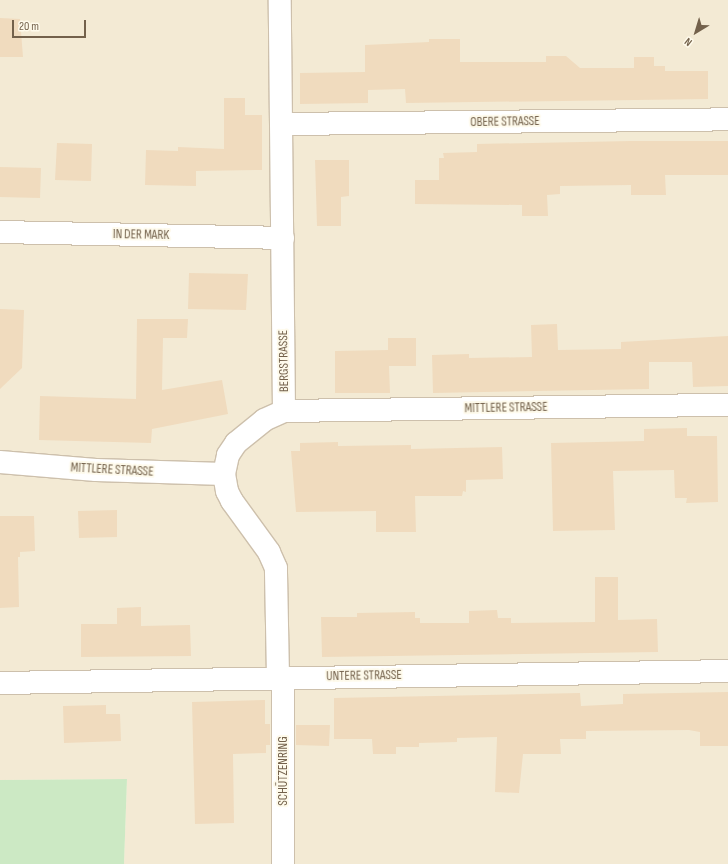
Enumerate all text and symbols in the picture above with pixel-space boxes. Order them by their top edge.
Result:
scale bar [14,12,88,38]
north arrow [676,12,716,52]
text: 20 m [19,19,39,34]
text: N [682,35,695,49]
street label: OBERE STRASSE [470,114,540,130]
street label: IN DER MARK [113,227,169,243]
street label: BERGSTRASSE [276,330,292,392]
street label: MITTLERE STRASSE [464,399,548,417]
street label: MITTLERE STRASSE [70,460,154,480]
street label: UNTERE STRASSE [326,668,402,684]
street label: SCHÜTZENRING [275,736,291,806]

